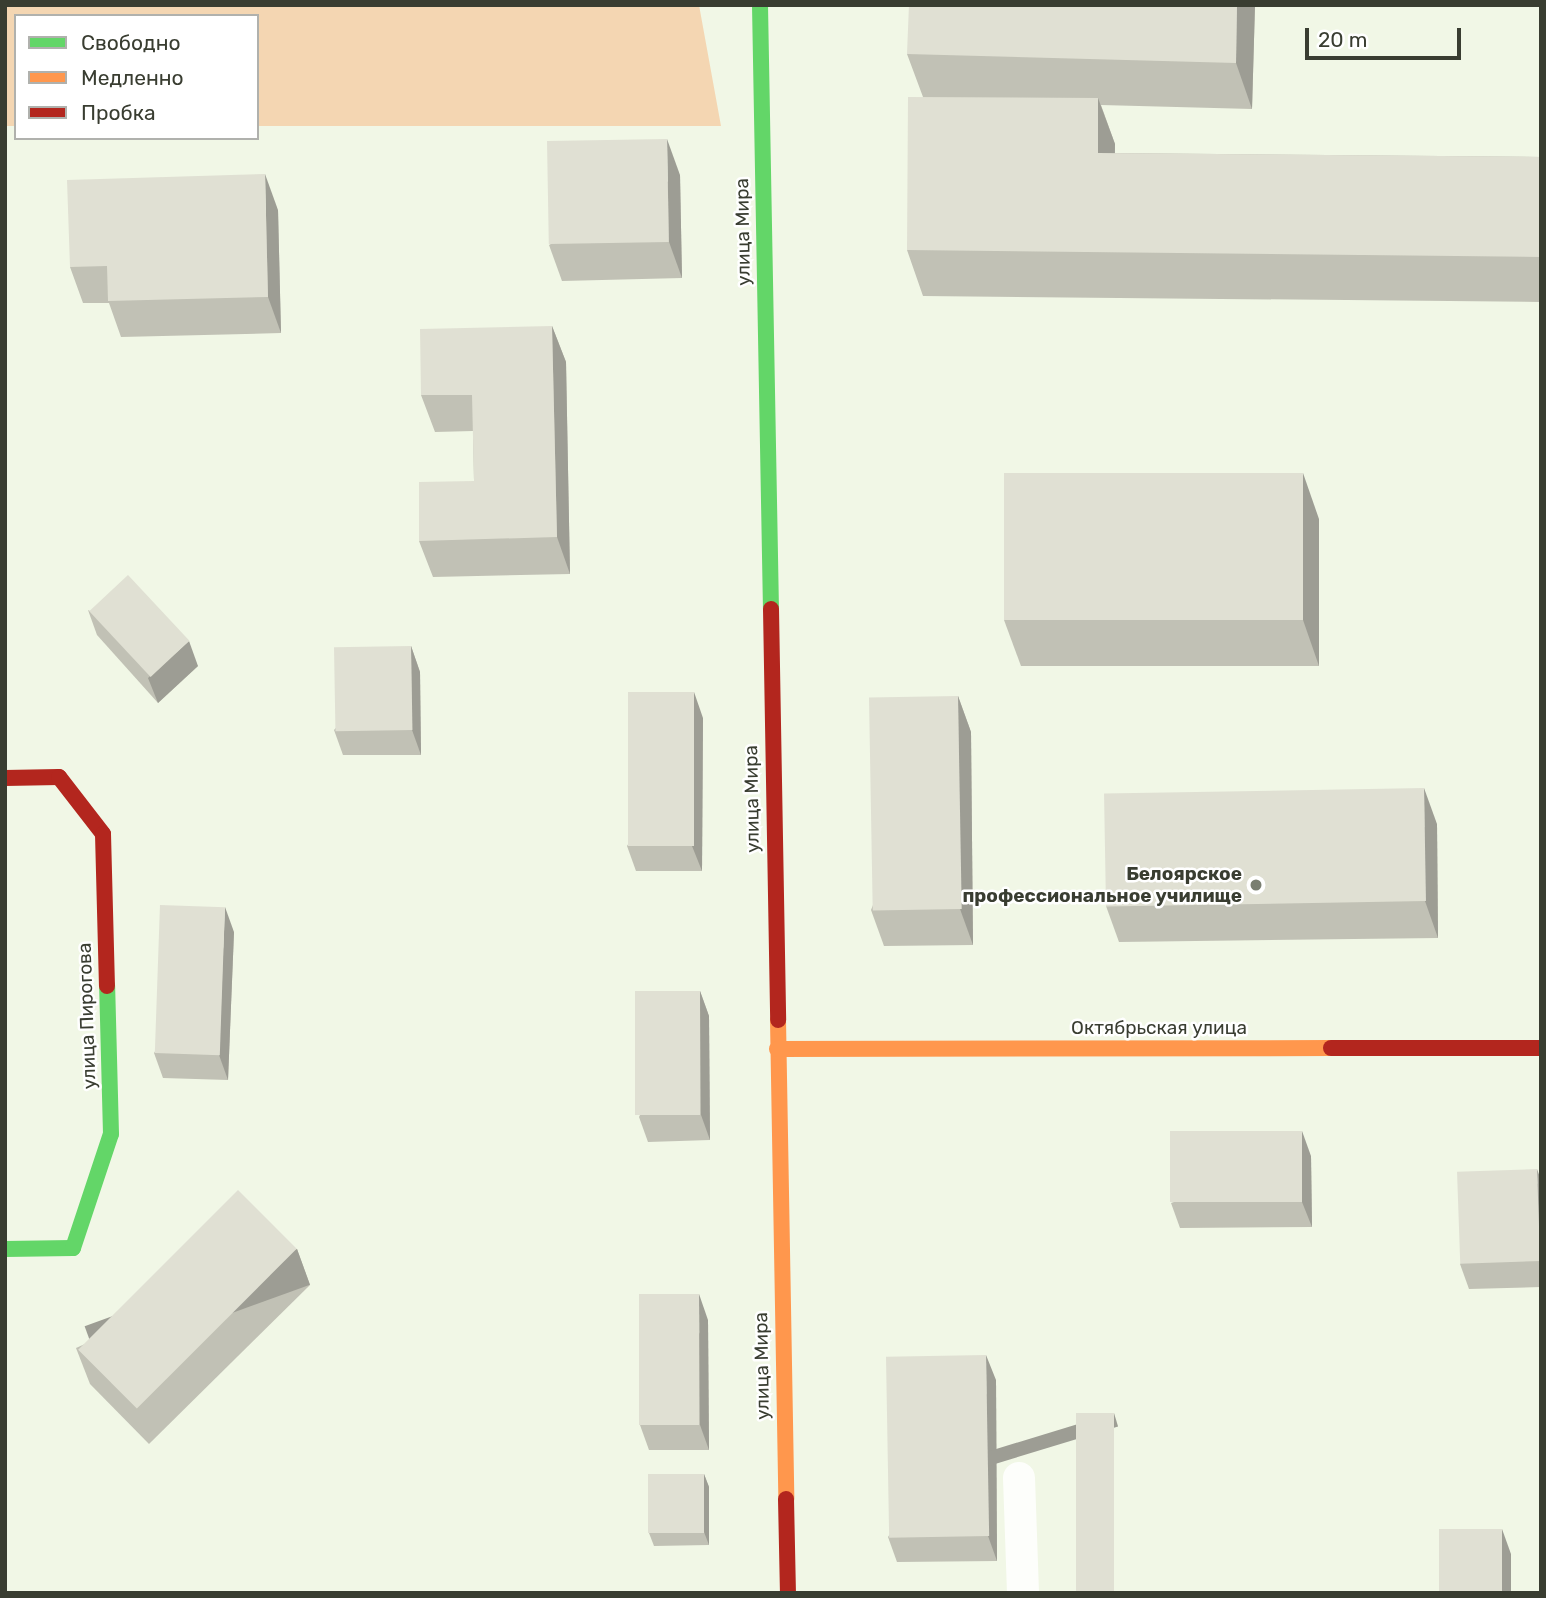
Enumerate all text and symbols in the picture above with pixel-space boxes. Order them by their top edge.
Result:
legend [14,14,259,140]
scale bar [1308,14,1464,58]
text: 20 m [1318,27,1367,52]
text: Свободно [81,30,181,55]
text: Медленно [81,65,184,90]
text: Пробка [81,100,156,125]
street label: улица Мира [731,178,755,286]
street label: улица Мира [740,745,764,853]
place label: Белоярское профессиональное училище [962,863,1242,907]
marker: Белоярское профессиональное училище [1248,877,1264,893]
street label: улица Пирогова [73,942,101,1090]
street label: Октябрьская улица [1071,1017,1247,1039]
street label: улица Мира [750,1312,774,1420]

